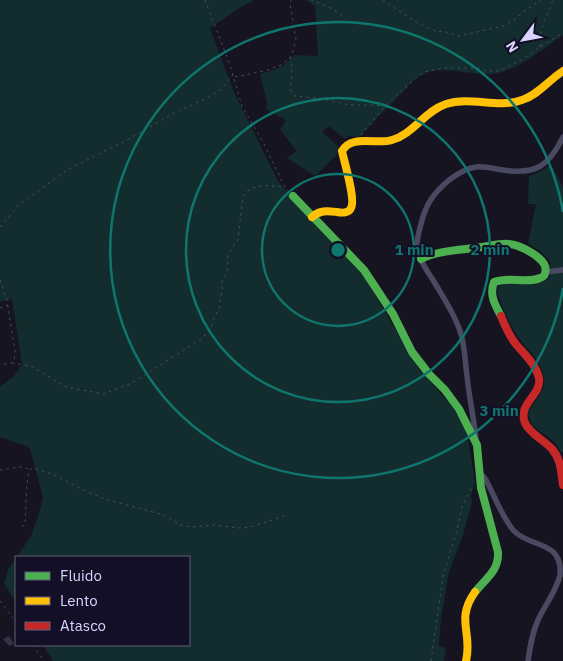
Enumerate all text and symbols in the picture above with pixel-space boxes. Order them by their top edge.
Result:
north arrow [498,15,548,65]
text: N [502,38,522,56]
text: 1 min [394,240,434,259]
text: 2 min [470,240,510,259]
centre of rings [329,241,347,259]
text: 3 min [479,401,519,420]
legend [15,556,190,646]
text: Fluido [60,566,102,585]
text: Lento [60,591,98,610]
text: Atasco [60,616,106,635]

